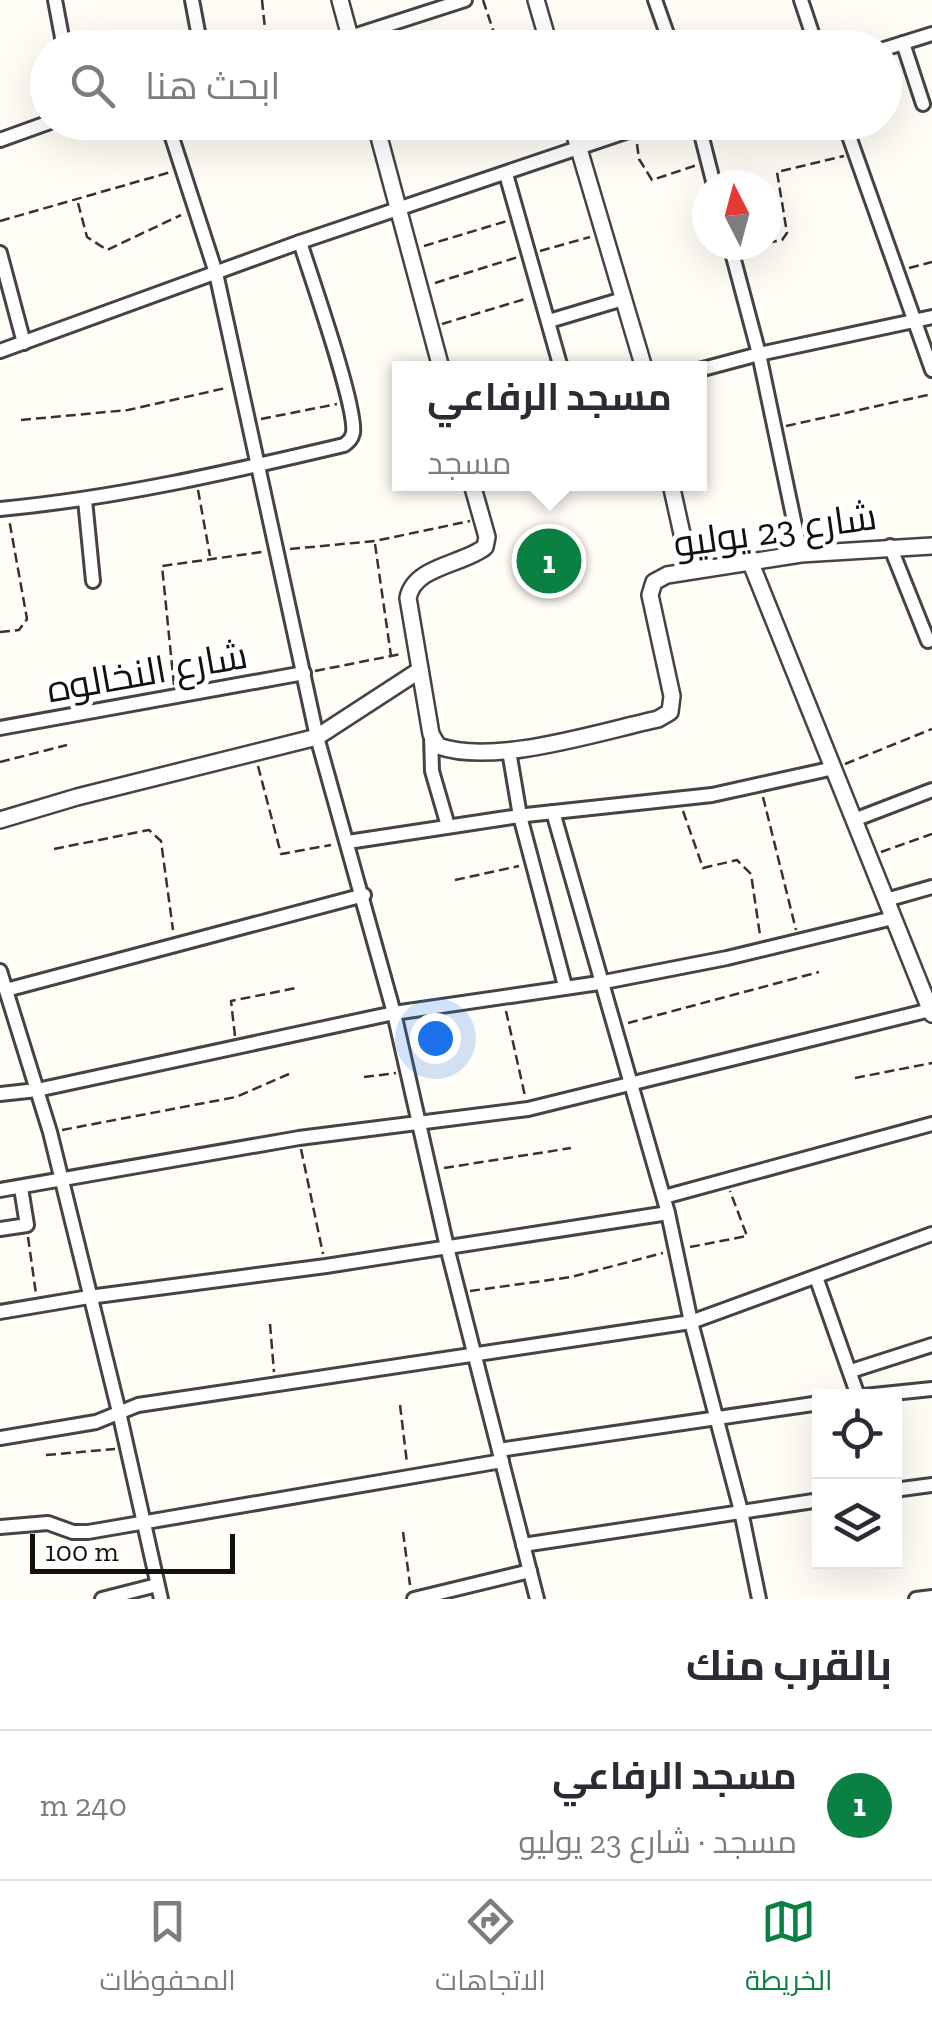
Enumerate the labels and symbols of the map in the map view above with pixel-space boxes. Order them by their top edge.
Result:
north arrow [692,170,782,260]
street label: شارع 23 يوليو [670,493,880,569]
pin: 1 [516,524,582,598]
street label: شارع النخالوه [43,632,251,714]
your location [410,1013,461,1064]
scale bar [30,1529,235,1574]

